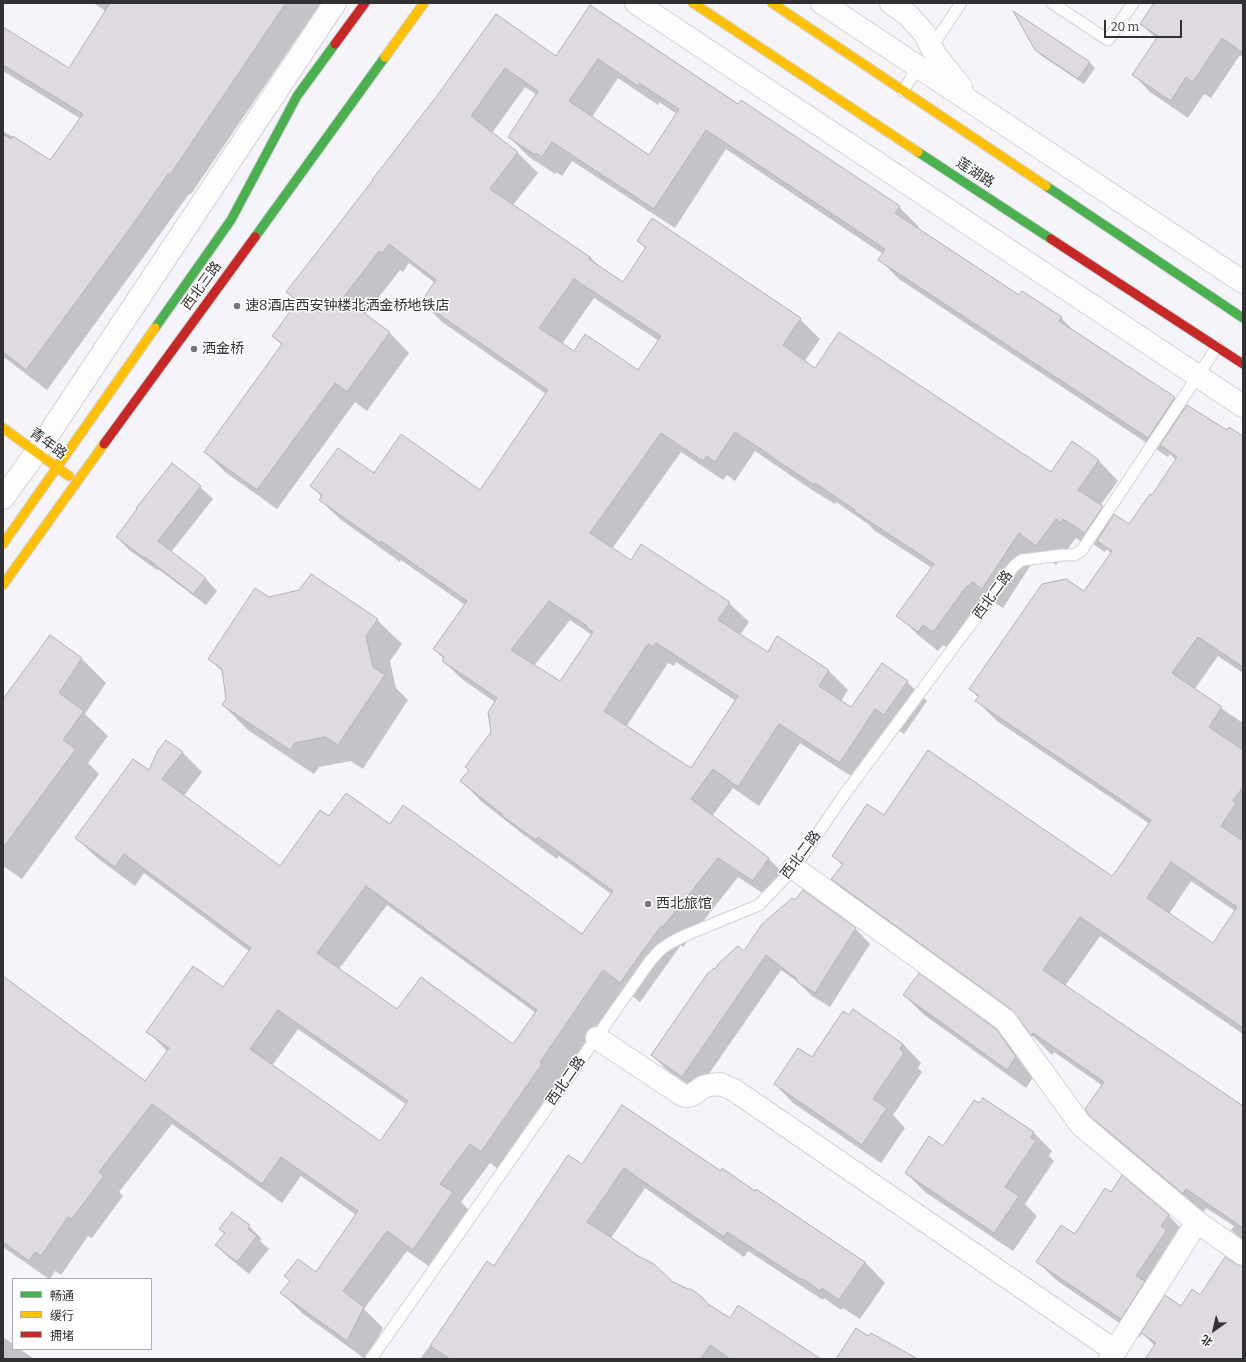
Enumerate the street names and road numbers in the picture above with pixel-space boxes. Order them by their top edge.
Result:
street label: 莲湖路 [953,155,997,191]
street label: 西北三路 [179,258,225,314]
street label: 青年路 [26,425,70,463]
street label: 西北二路 [970,567,1016,623]
street label: 西北二路 [777,828,825,882]
street label: 西北二路 [543,1053,589,1109]

